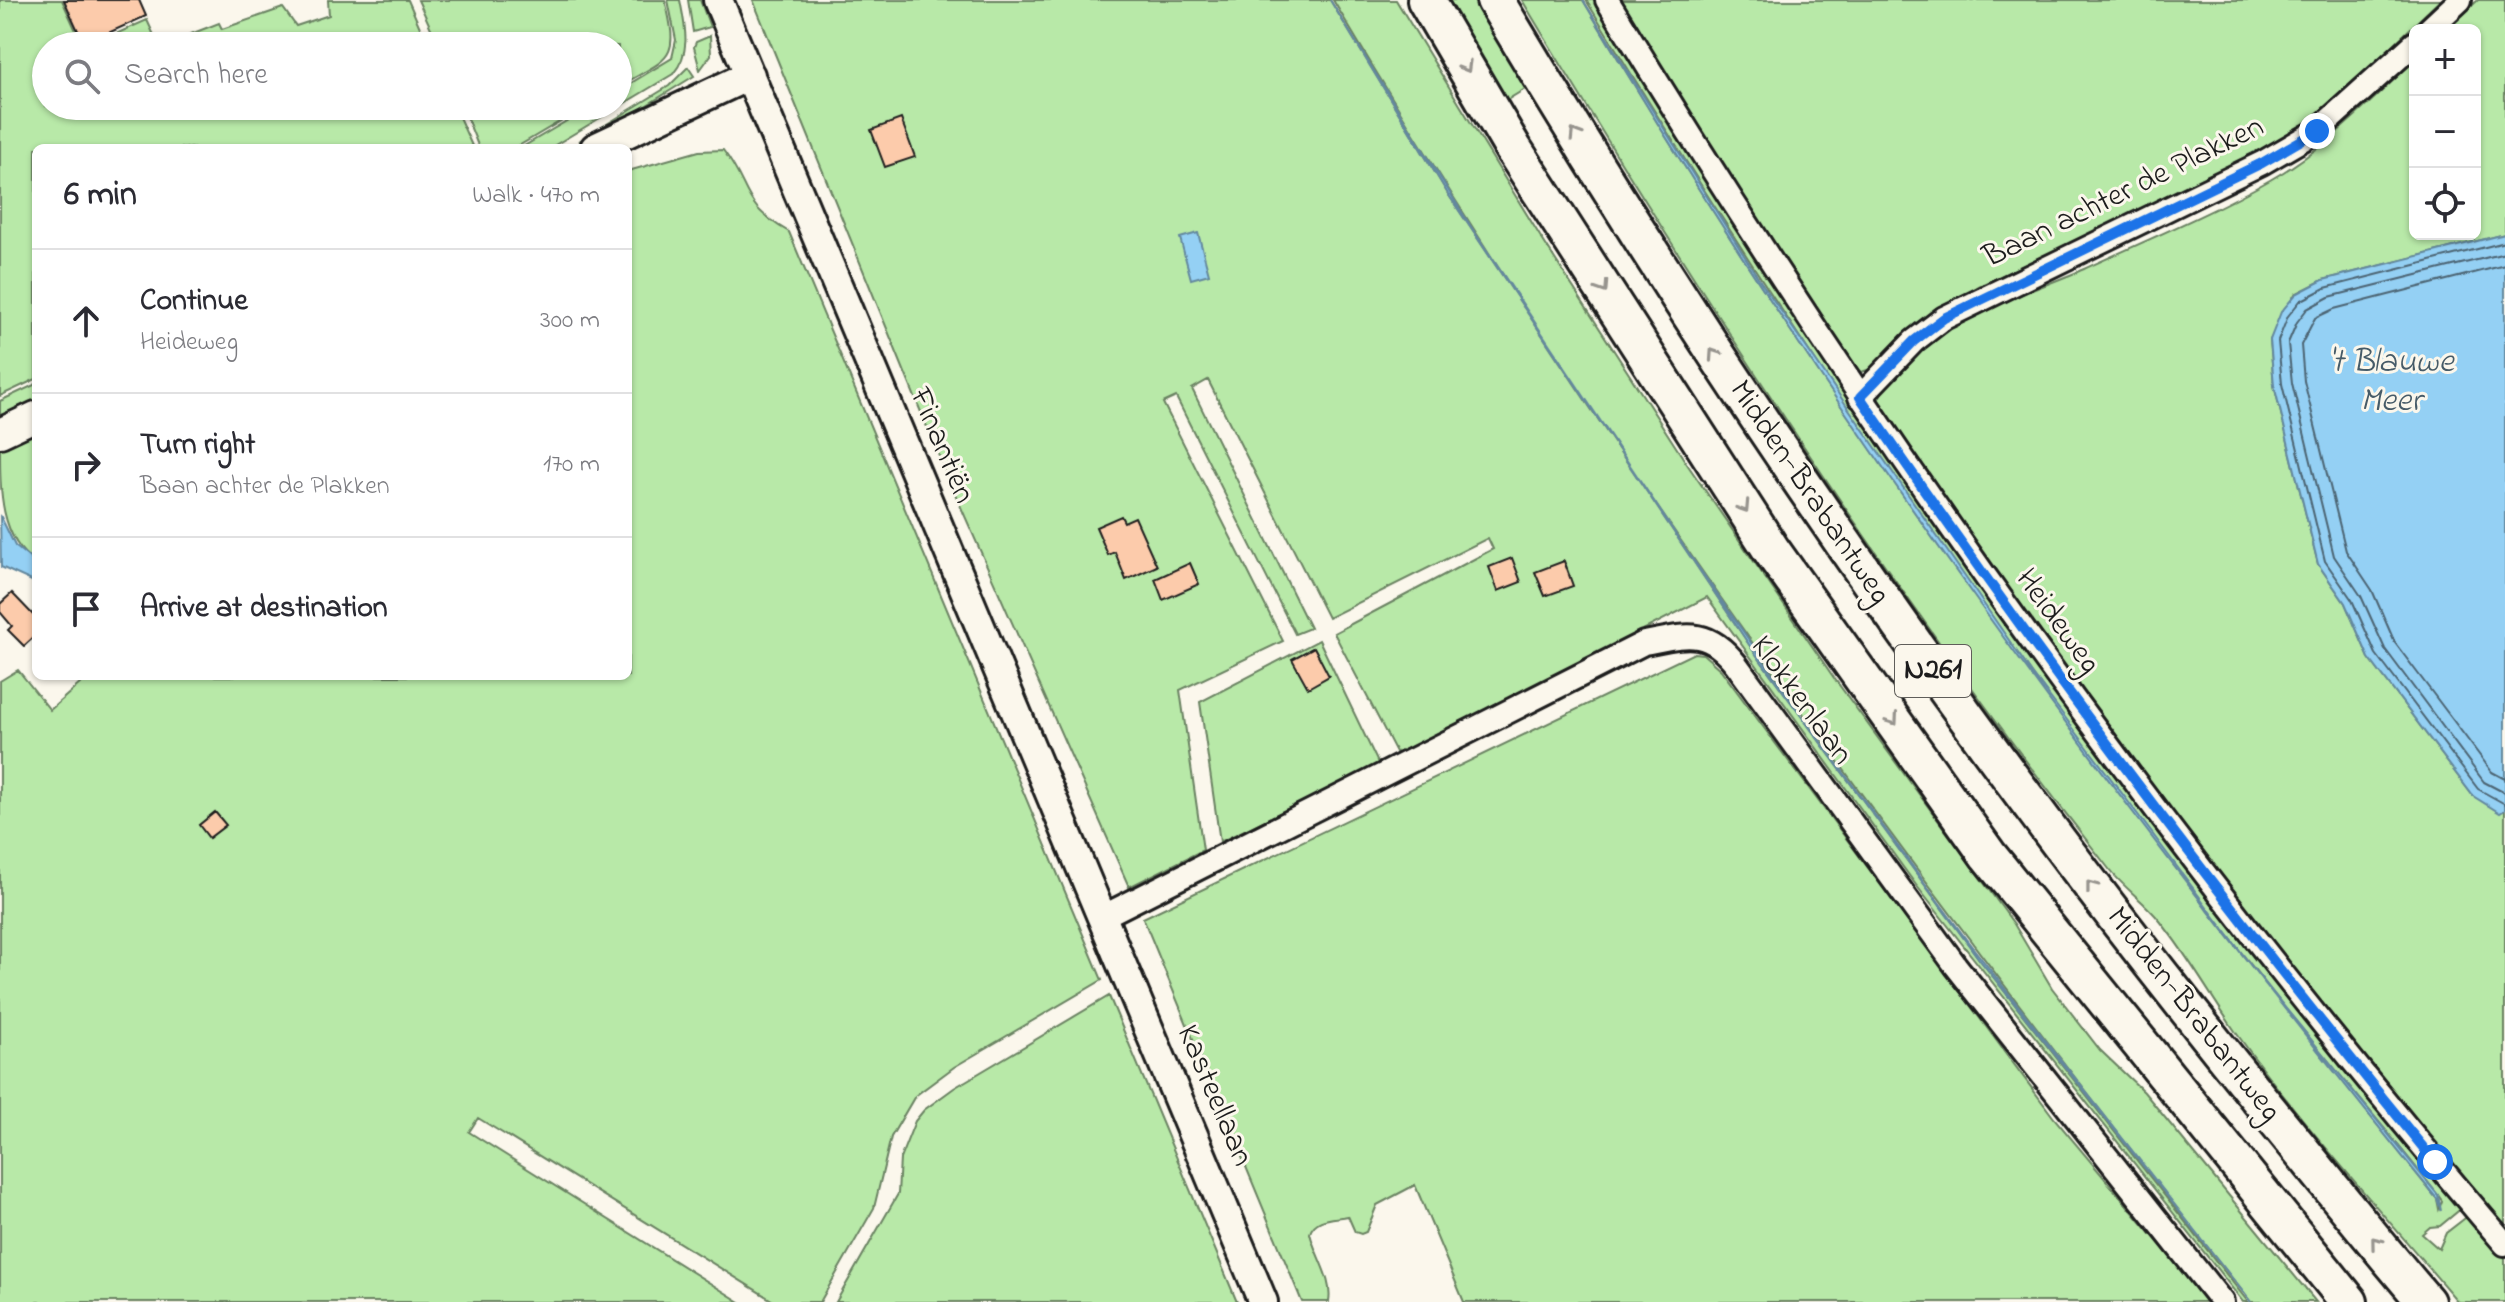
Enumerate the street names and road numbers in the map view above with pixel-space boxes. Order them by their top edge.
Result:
street label: Baan achter de Plakken [1975,105,2272,282]
street label: Midden-Brabantweg [1716,371,1902,615]
street label: Finantiën [895,380,986,511]
street label: Heideweg [2003,559,2111,685]
street label: Klokkenlaan [1738,626,1864,776]
road number: N261 [1895,645,1971,697]
street label: Midden-Brabantweg [2094,897,2292,1133]
street label: Kasteellaan [1163,1018,1265,1174]

